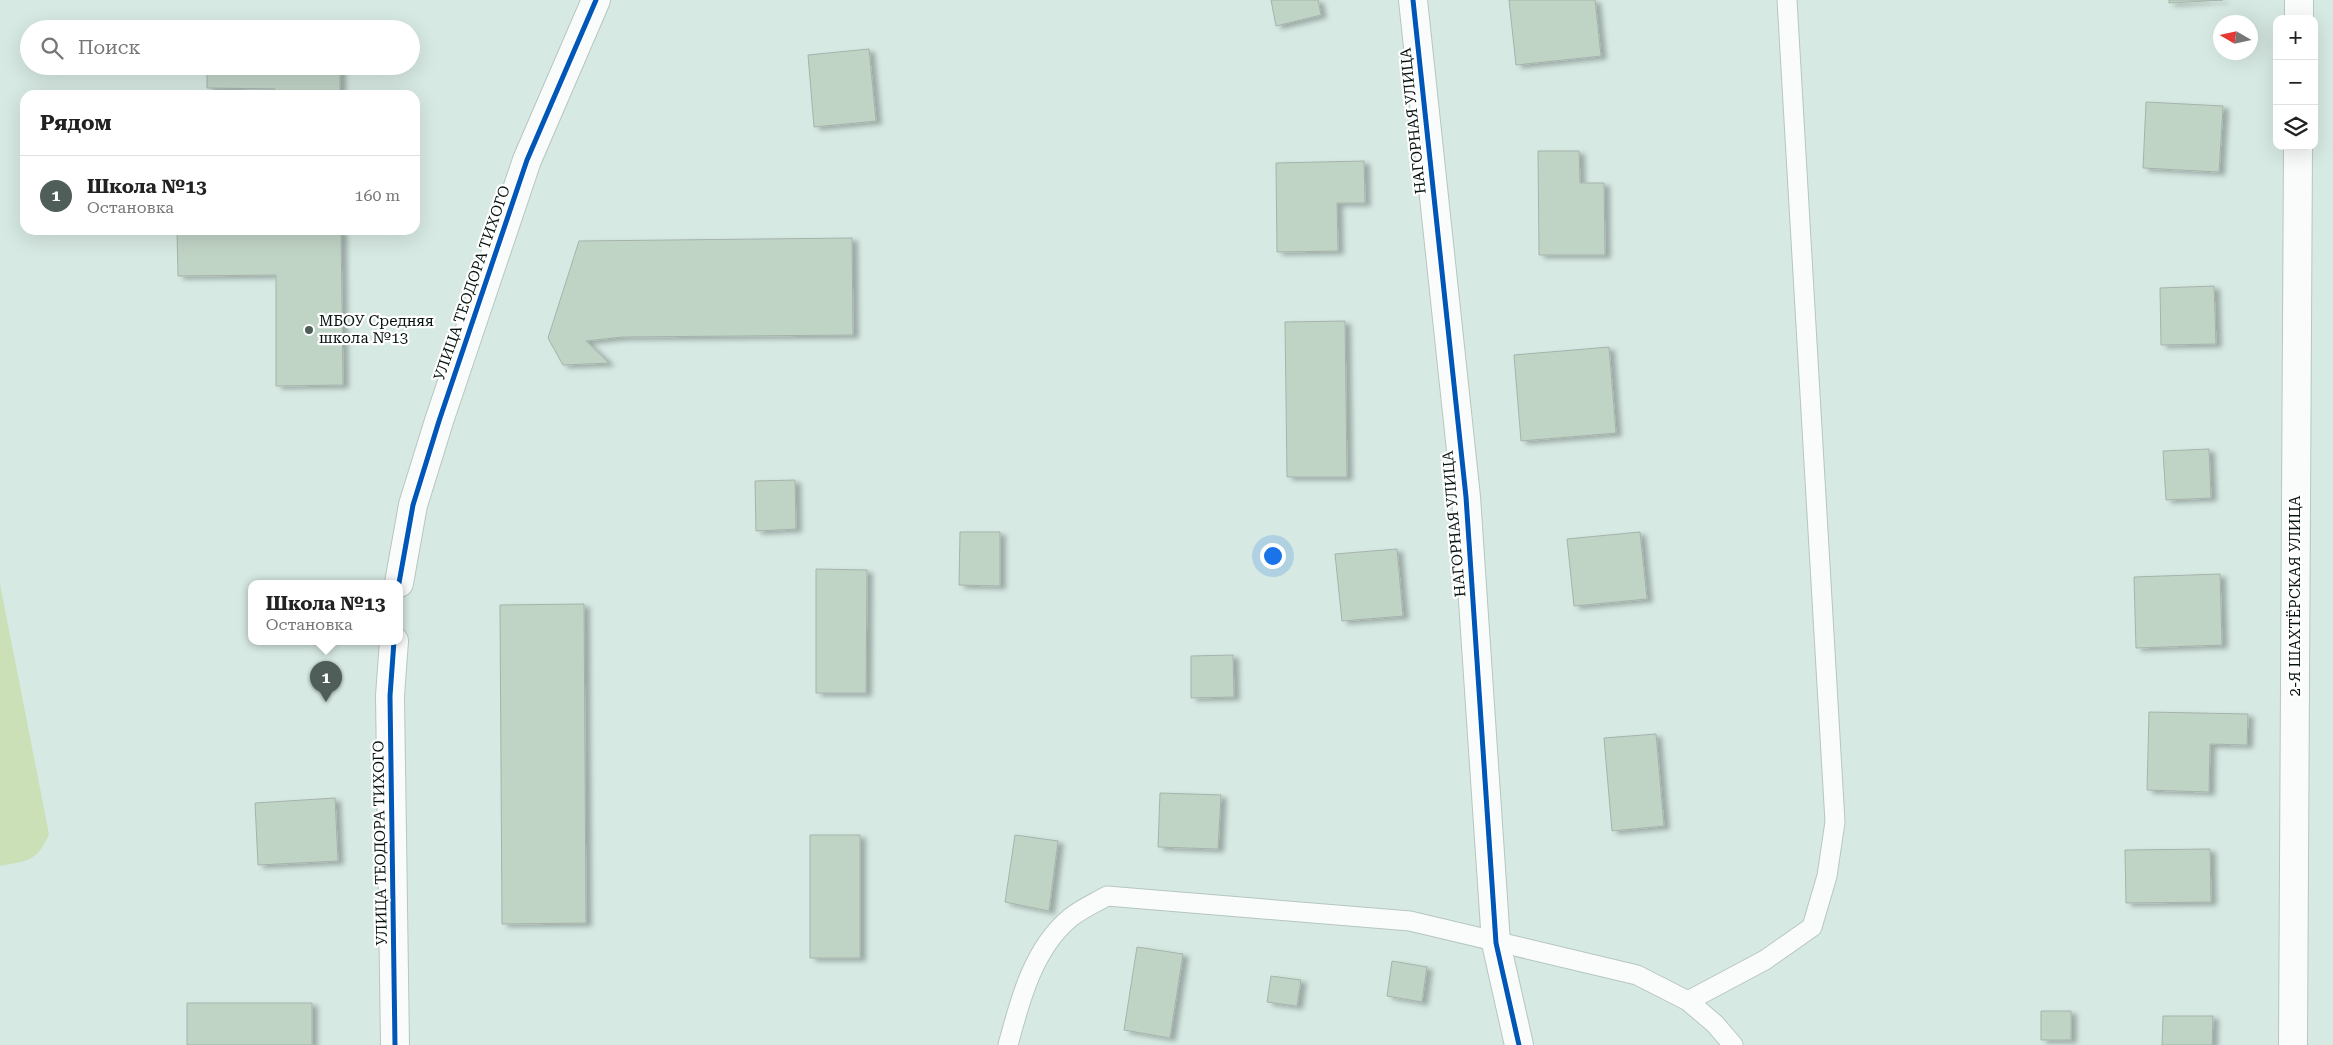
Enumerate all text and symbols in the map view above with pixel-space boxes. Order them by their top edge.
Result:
north arrow [2213,15,2258,60]
map controls [2273,15,2318,150]
button: + [2273,15,2318,60]
search box [20,20,420,75]
icon: search [38,34,66,62]
text: Поиск [78,36,141,59]
street label: НАГОРНАЯ УЛИЦА [1396,46,1430,195]
button: − [2273,60,2318,105]
button: layers [2273,105,2318,150]
text: Рядом [40,111,112,135]
text: Школа №13 [87,175,207,198]
street label: УЛИЦА ТЕОДОРА ТИХОГО [430,183,514,383]
text: 1 [52,186,60,205]
text: 160 m [354,186,400,205]
text: Остановка [87,198,174,217]
place label: МБОУ Средняя школа №13 [319,312,434,347]
marker: МБОУ Средняя школа №13 [303,324,315,336]
street label: НАГОРНАЯ УЛИЦА [1439,449,1469,598]
street label: 2-Я ШАХТЁРСКАЯ УЛИЦА [2286,495,2304,697]
your location [1260,543,1286,569]
popup [248,580,403,645]
text: Школа №13 [266,592,385,615]
text: Остановка [266,615,353,634]
pin: 1 [310,661,342,702]
street label: УЛИЦА ТЕОДОРА ТИХОГО [369,740,391,946]

